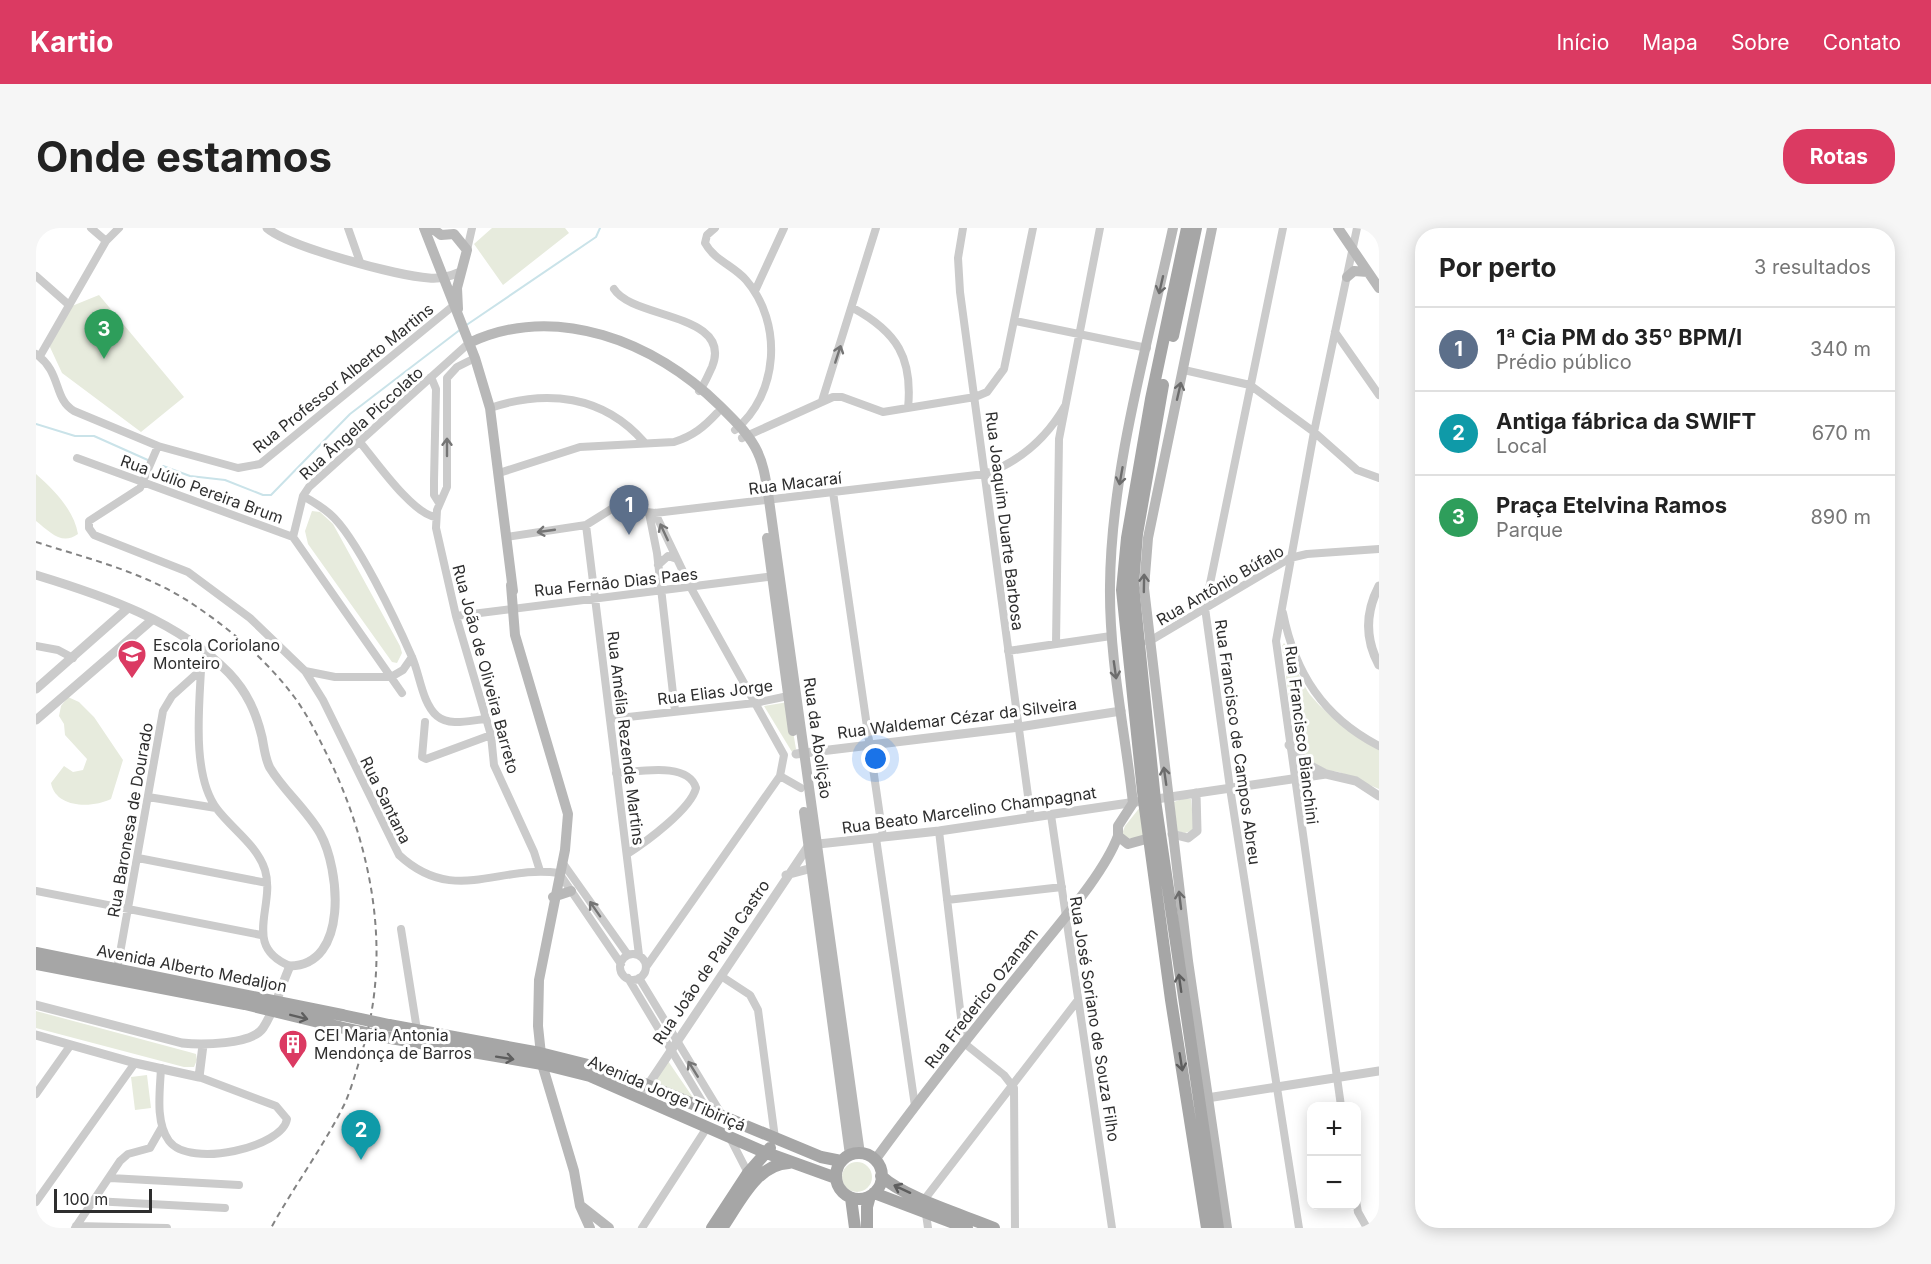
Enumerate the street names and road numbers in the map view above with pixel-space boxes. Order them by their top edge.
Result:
street label: Rua Professor Alberto Martins [249,299,437,457]
street label: Rua Ângela Piccolato [295,362,427,484]
street label: Rua Joaquim Duarte Barbosa [982,410,1028,632]
street label: Rua Júlio Pereira Brum [118,450,286,528]
street label: Rua Macaraí [747,467,843,499]
street label: Rua Antônio Búfalo [1153,540,1287,630]
street label: Rua João de Oliveira Barreto [448,562,524,776]
street label: Rua Fernão Dias Paes [533,563,699,601]
street label: Rua Francisco de Campos Abreu [1211,618,1265,866]
street label: Rua Amélia Rezende Martins [603,630,649,846]
street label: Rua Francisco Bianchini [1281,644,1323,826]
street label: Rua Elias Jorge [656,675,774,709]
street label: Rua da Abolição [800,676,836,800]
street label: Rua Waldemar Cézar da Silveira [836,693,1078,743]
street label: Rua Baronesa de Dourado [103,721,157,919]
street label: Rua Santana [356,753,416,847]
street label: Rua Beato Marcelino Champagnat [840,782,1098,838]
street label: Rua João de Paula Castro [648,876,774,1048]
street label: Rua José Soriano de Souza Filho [1066,895,1124,1143]
street label: Rua Frederico Ozanam [920,924,1042,1072]
street label: Avenida Alberto Medaljon [95,940,289,996]
street label: Avenida Jorge Tibiriçá [585,1051,749,1135]

